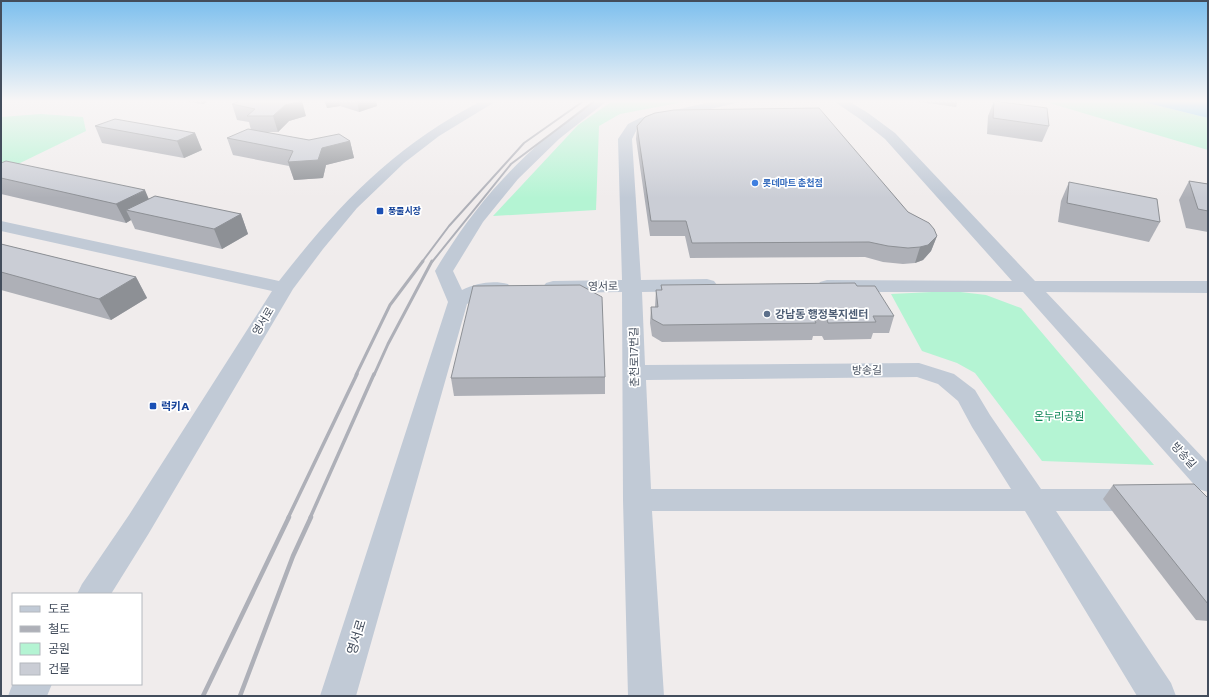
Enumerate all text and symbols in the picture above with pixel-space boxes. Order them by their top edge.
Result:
place label: 롯데마트 춘천점 [763,177,823,189]
marker: 롯데마트 춘천점 [750,178,760,188]
place label: 풍물시장 [388,205,421,217]
marker: 풍물시장 [375,206,385,216]
street label: 영서로 [588,278,618,294]
street label: 영서로 [248,304,278,338]
place label: 강남동 행정복지센터 [775,306,868,322]
marker: 강남동 행정복지센터 [762,309,772,319]
street label: 춘천로17번길 [625,327,643,387]
street label: 방송길 [852,362,882,378]
place label: 럭키A [161,398,189,414]
marker: 럭키A [148,401,158,411]
park label: 온누리공원 [1034,408,1084,424]
street label: 방송길 [1168,438,1200,472]
legend [12,593,142,685]
text: 도로 [48,600,70,617]
street label: 영서로 [342,617,371,657]
text: 철도 [48,620,70,637]
text: 공원 [48,640,70,657]
text: 건물 [48,660,70,677]

